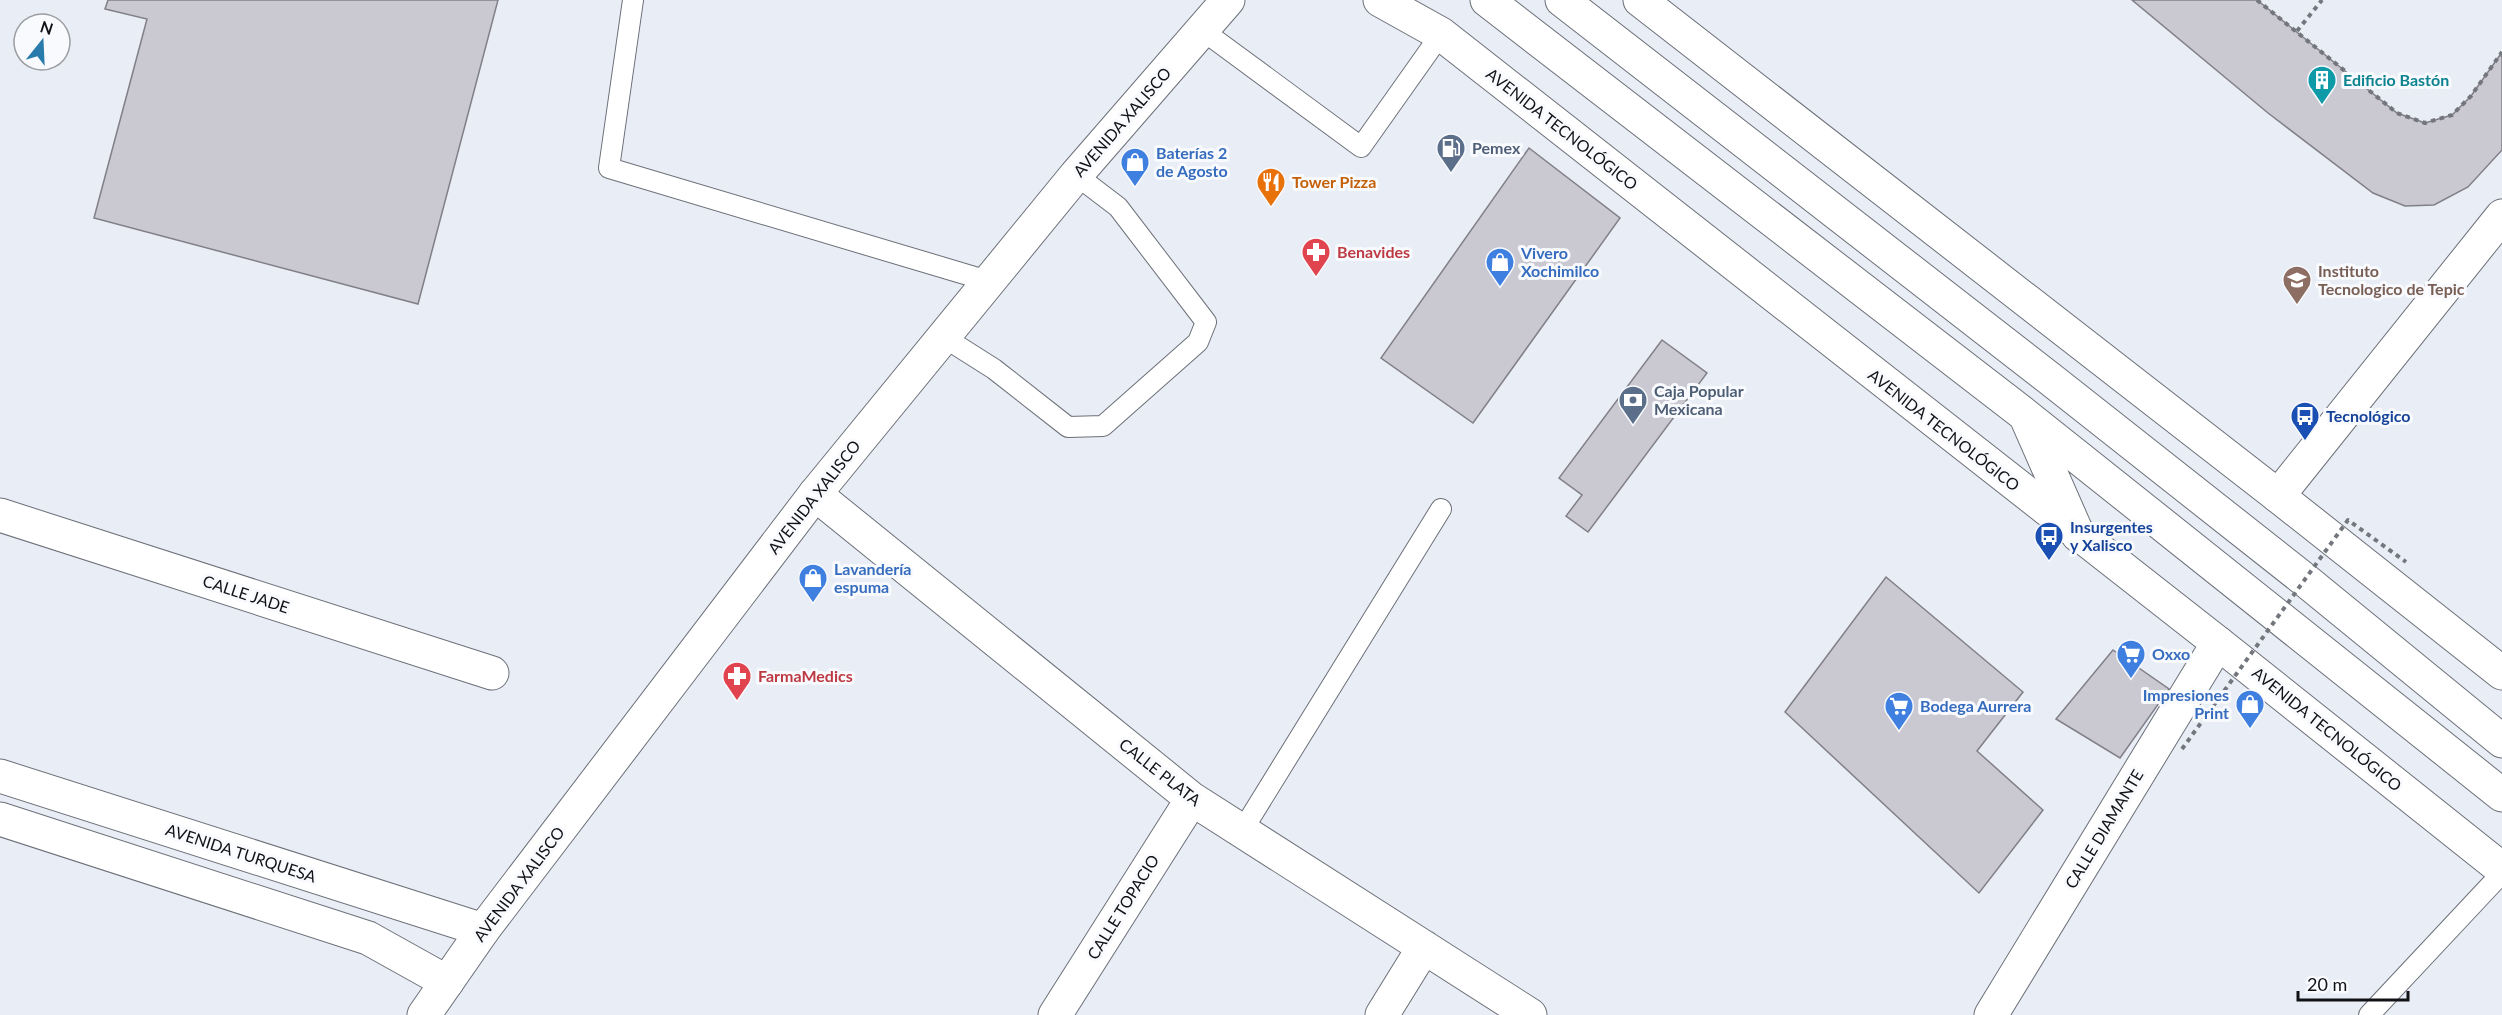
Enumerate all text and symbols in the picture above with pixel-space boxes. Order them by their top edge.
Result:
north arrow [12,12,72,72]
text: N [38,16,56,38]
street label: AVENIDA XALISCO [1069,63,1174,180]
street label: AVENIDA TECNOLÓGICO [1483,64,1642,194]
building icon: Edificio Bastón [2306,64,2338,106]
place label: Edificio Bastón [2343,70,2449,89]
fuel station icon: Pemex [1435,132,1467,174]
place label: Pemex [1472,138,1521,157]
place label: Baterías 2 de Agosto [1156,143,1228,180]
shop icon: Baterías 2 de Agosto [1119,146,1151,188]
restaurant icon: Tower Pizza [1255,166,1287,208]
place label: Tower Pizza [1292,172,1376,191]
pharmacy icon: Benavides [1300,236,1332,278]
place label: Benavides [1337,242,1410,261]
place label: Vivero Xochimilco [1520,243,1599,280]
shop icon: Vivero Xochimilco [1484,246,1516,288]
place label: Instituto Tecnologico de Tepic [2318,261,2465,298]
school or university icon: Instituto Tecnologico de Tepic [2281,264,2313,306]
street label: AVENIDA TECNOLÓGICO [1865,365,2024,495]
place label: Caja Popular Mexicana [1654,381,1744,418]
bank icon: Caja Popular Mexicana [1617,384,1649,426]
bus stop icon: Tecnológico [2289,400,2321,442]
place label: Tecnológico [2326,406,2411,425]
street label: AVENIDA XALISCO [763,436,864,557]
place label: Insurgentes y Xalisco [2070,517,2153,554]
bus stop icon: Insurgentes y Xalisco [2033,520,2065,562]
place label: Lavandería espuma [834,559,911,596]
shop icon: Lavandería espuma [797,562,829,604]
street label: CALLE JADE [201,571,292,616]
supermarket icon: Oxxo [2115,638,2147,680]
place label: Oxxo [2152,644,2190,663]
pharmacy icon: FarmaMedics [721,660,753,702]
street label: AVENIDA TECNOLÓGICO [2249,663,2406,795]
place label: FarmaMedics [758,666,853,685]
place label: Impresiones Print [2143,685,2229,722]
shop icon: Impresiones Print [2234,688,2266,730]
supermarket icon: Bodega Aurrera [1883,690,1915,732]
place label: Bodega Aurrera [1920,696,2031,715]
street label: CALLE PLATA [1116,734,1205,809]
street label: CALLE DIAMANTE [2061,766,2147,892]
street label: AVENIDA TURQUESA [164,819,319,886]
street label: AVENIDA XALISCO [469,822,568,945]
street label: CALLE TOPACIO [1083,851,1162,963]
scale bar [2298,964,2408,1002]
text: 20 m [2307,973,2347,995]

